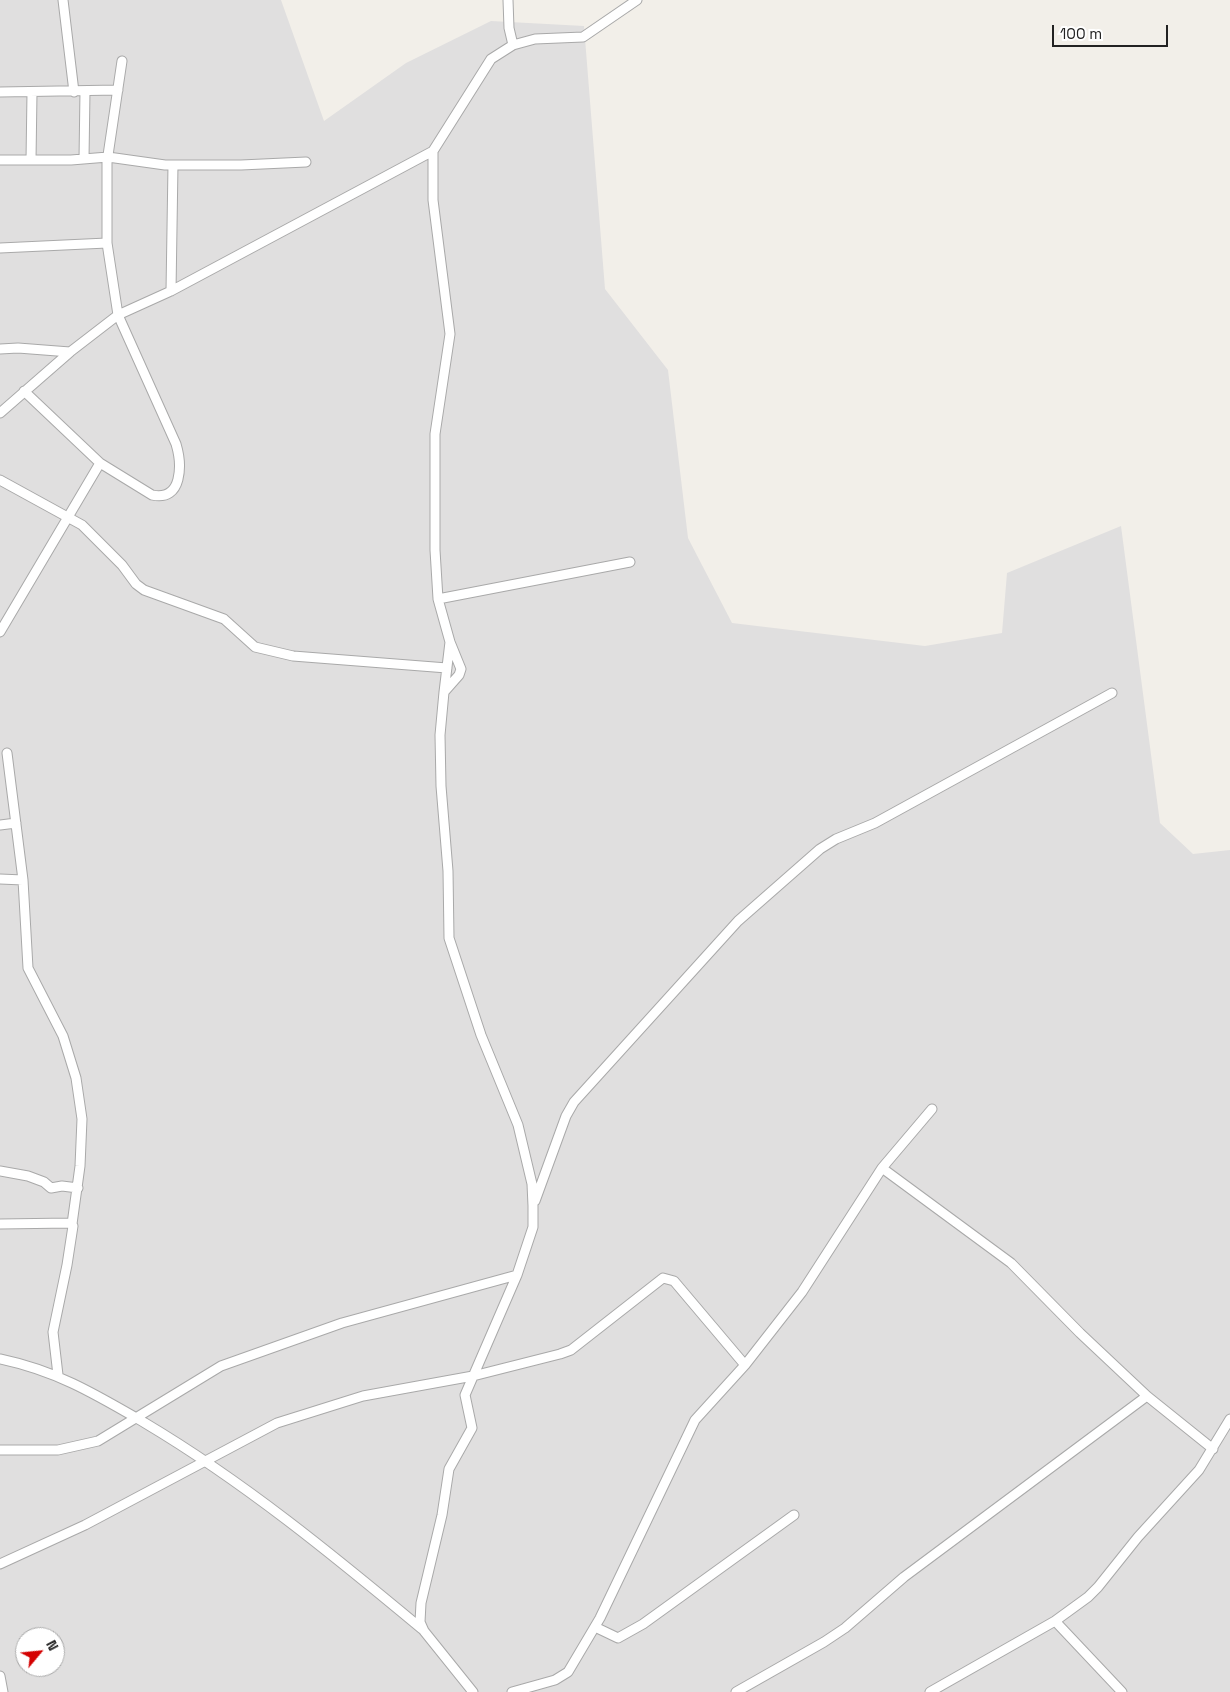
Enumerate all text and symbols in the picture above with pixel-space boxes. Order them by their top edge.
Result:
scale bar [1055,15,1171,47]
text: 100 m [1060,24,1102,43]
north arrow [15,1627,65,1677]
text: N [42,1637,63,1654]

